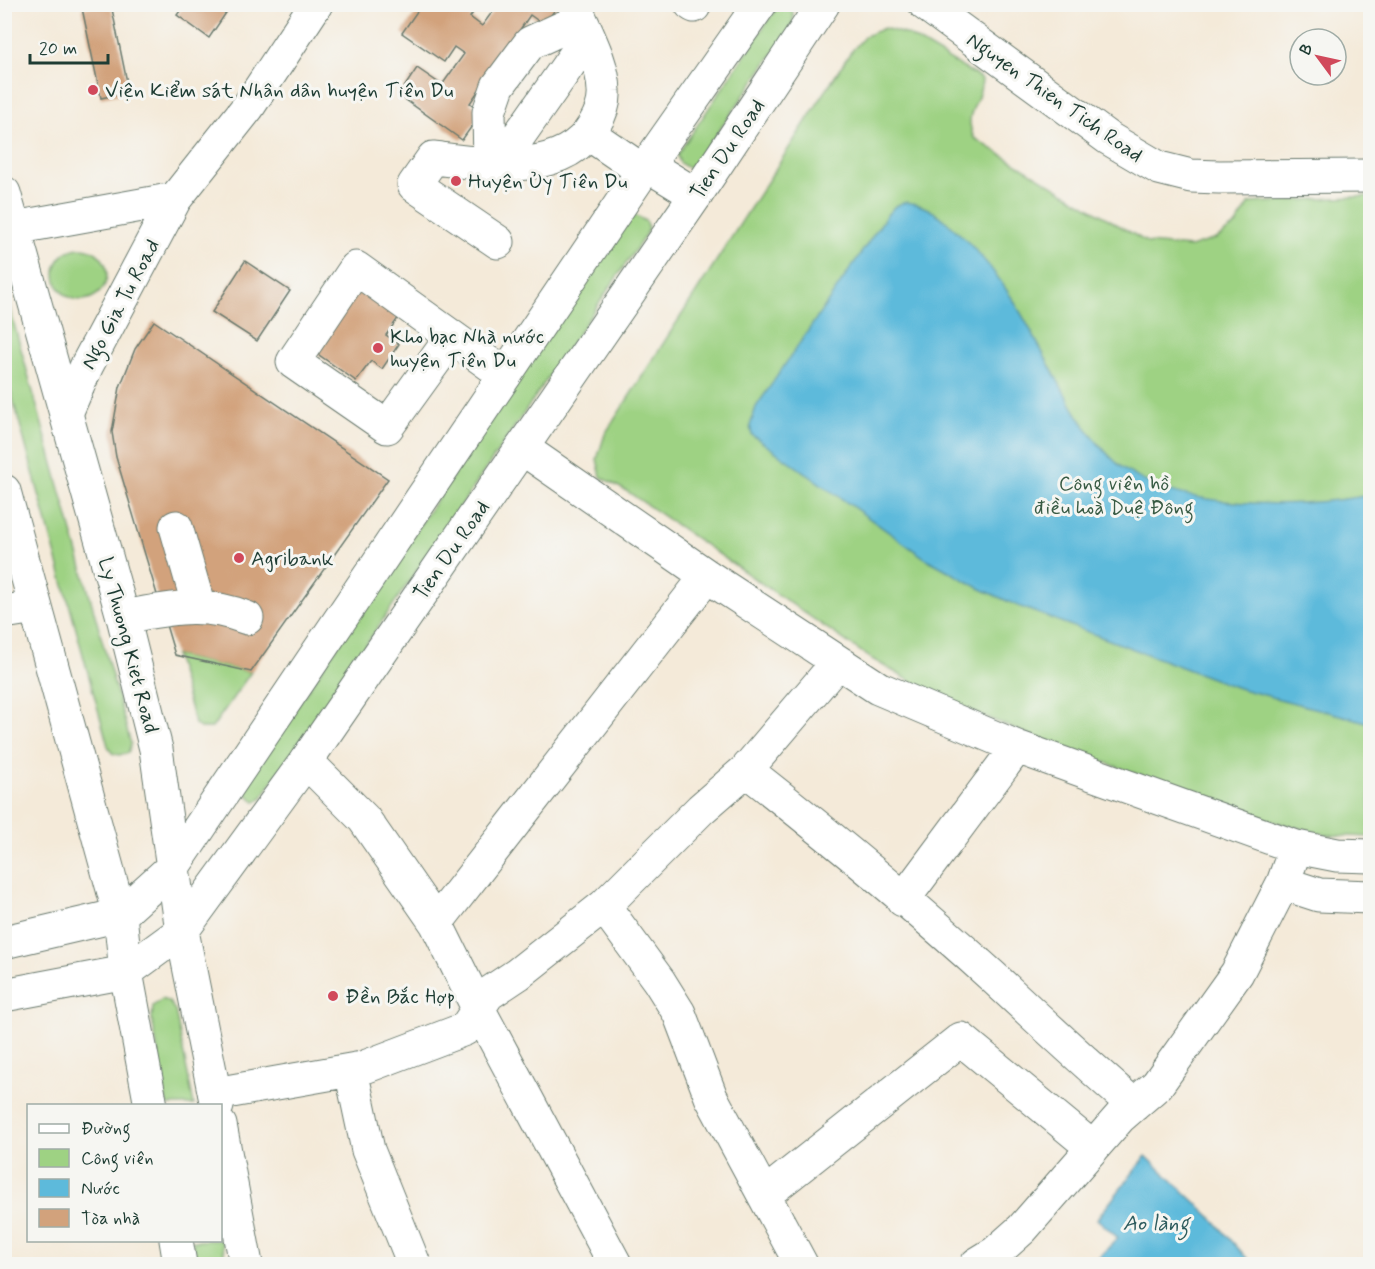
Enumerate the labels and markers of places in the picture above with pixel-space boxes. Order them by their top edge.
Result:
place label: Viện Kiểm sát Nhân dân huyện Tiên Du [105,77,454,105]
marker: Viện Kiểm sát Nhân dân huyện Tiên Du [86,83,100,97]
place label: Huyện Ủy Tiên Du [468,168,627,196]
marker: Huyện Ủy Tiên Du [449,174,463,188]
place label: Kho bạc Nhà nước huyện Tiên Du [390,323,544,375]
marker: Kho bạc Nhà nước huyện Tiên Du [371,341,385,355]
place label: Agribank [251,545,334,573]
marker: Agribank [232,551,246,565]
place label: Đền Bắc Hợp [345,983,455,1011]
marker: Đền Bắc Hợp [326,989,340,1003]

